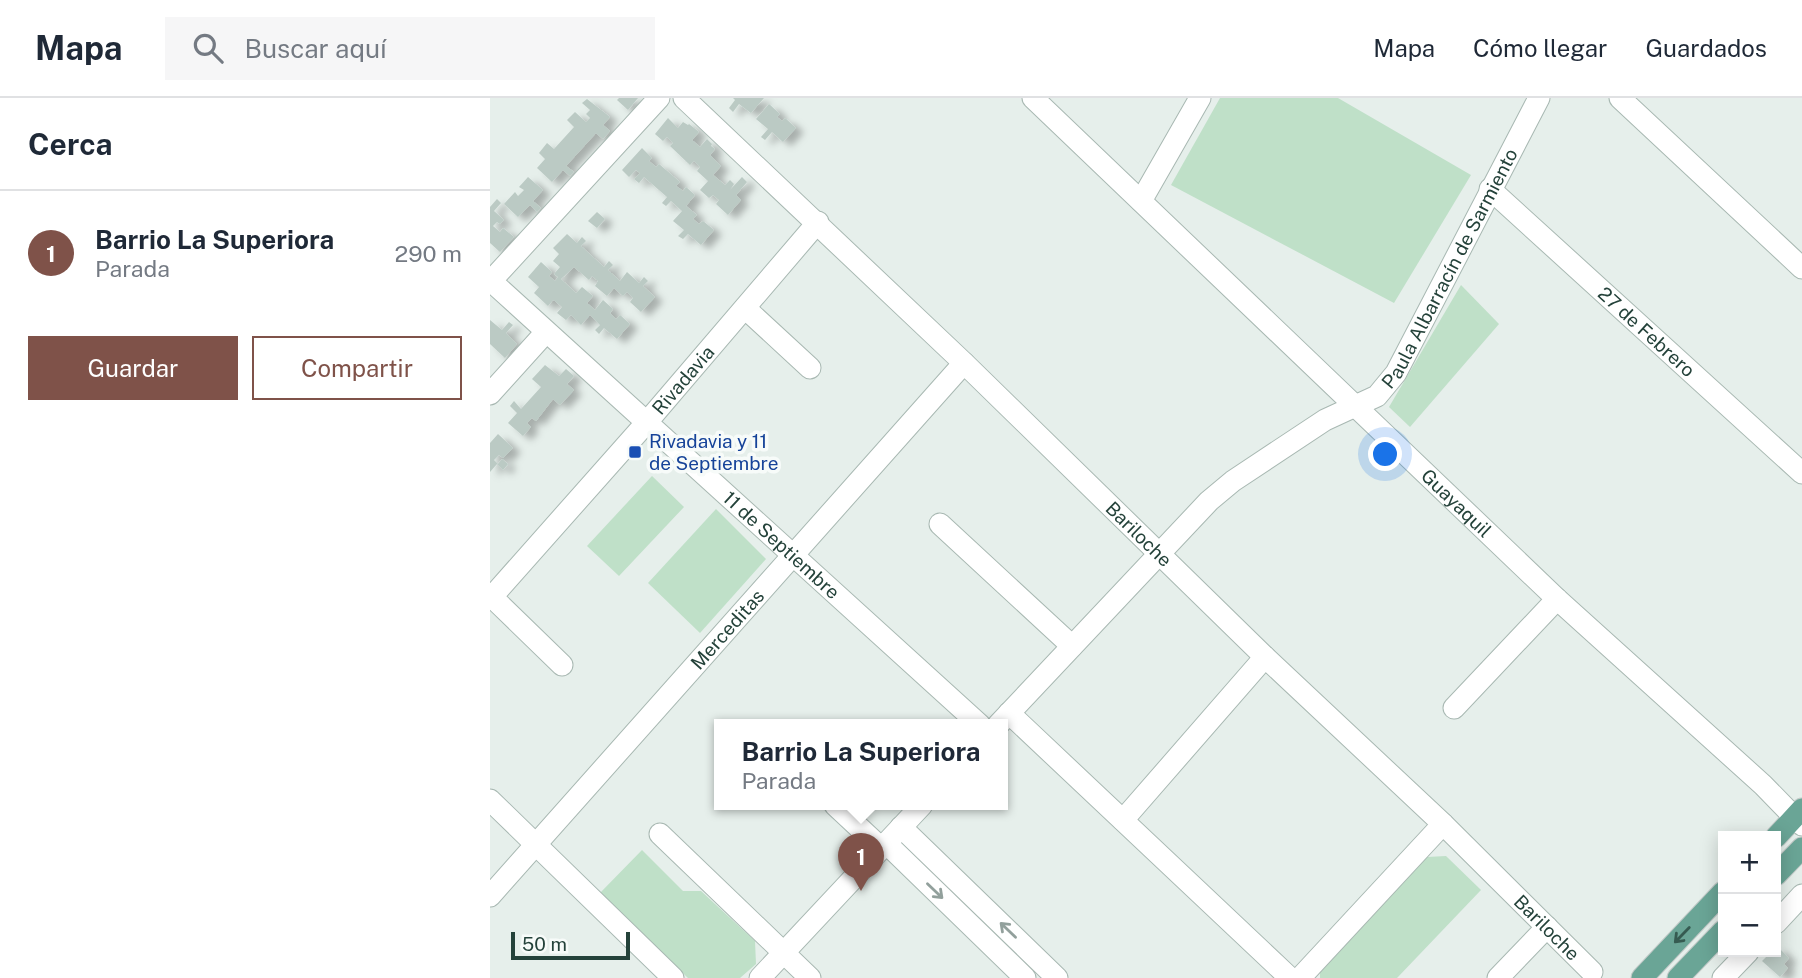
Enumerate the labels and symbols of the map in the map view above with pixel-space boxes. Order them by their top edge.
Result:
street label: Paula Albarracín de Sarmiento [1377,145,1522,393]
street label: 27 de Febrero [1594,282,1700,381]
street label: Rivadavia [647,341,719,419]
place label: Rivadavia y 11 de Septiembre [649,430,779,474]
your location [1368,437,1402,471]
marker: Rivadavia y 11 de Septiembre [627,444,643,460]
street label: Guayaquil [1417,464,1496,542]
street label: 11 de Septiembre [719,486,844,603]
street label: Bariloche [1101,497,1176,571]
street label: Merceditas [686,585,768,674]
pin: 1 [838,833,884,891]
one-way arrow [926,882,943,899]
street label: Bariloche [1510,890,1584,965]
one-way arrow [1000,922,1017,939]
one-way arrow [1674,926,1691,943]
scale bar [511,929,630,961]

